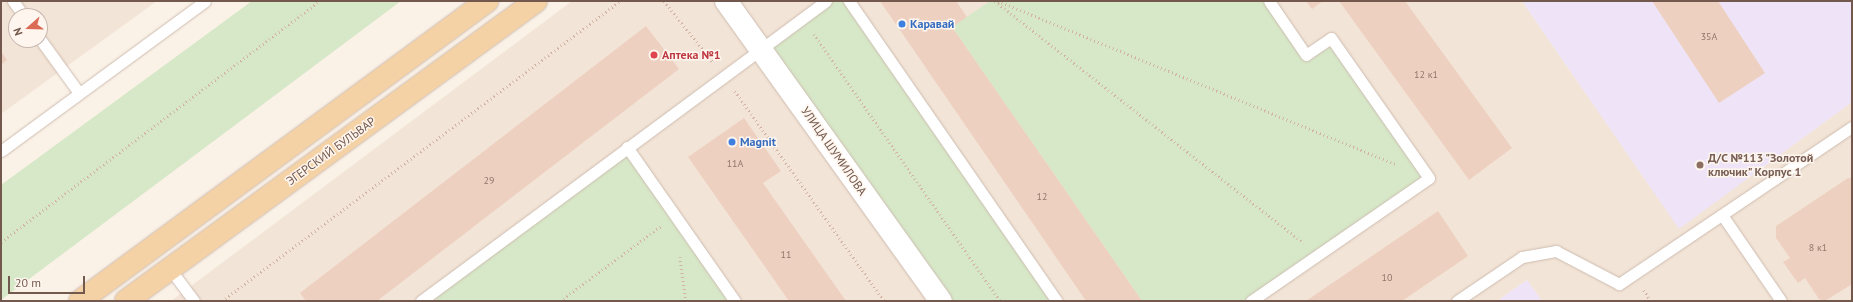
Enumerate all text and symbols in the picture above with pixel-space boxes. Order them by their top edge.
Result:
north arrow [8,8,48,48]
place label: Каравай [910,17,954,31]
marker: Каравай [897,19,907,29]
text: N [10,26,25,38]
house number: 35А [1701,31,1717,43]
place label: Аптека №1 [662,48,721,62]
marker: Аптека №1 [649,50,659,60]
house number: 12 к1 [1414,69,1438,81]
street label: УЛИЦА ШУМИЛОВА [798,104,870,198]
street label: ЭГЕРСКИЙ БУЛЬВАР [284,114,378,188]
place label: Magnit [740,135,776,149]
marker: Magnit [727,137,737,147]
place label: Д/С №113 "Золотой ключик" Корпус 1 [1708,151,1815,179]
house number: 11А [727,158,743,170]
marker: Д/С №113 "Золотой ключик" Корпус 1 [1695,160,1705,170]
house number: 29 [484,175,494,187]
house number: 12 [1037,191,1047,203]
house number: 8 к1 [1809,242,1827,254]
house number: 11 [781,249,791,261]
scale bar [10,268,87,294]
house number: 10 [1382,272,1392,284]
text: 20 m [15,275,41,290]

